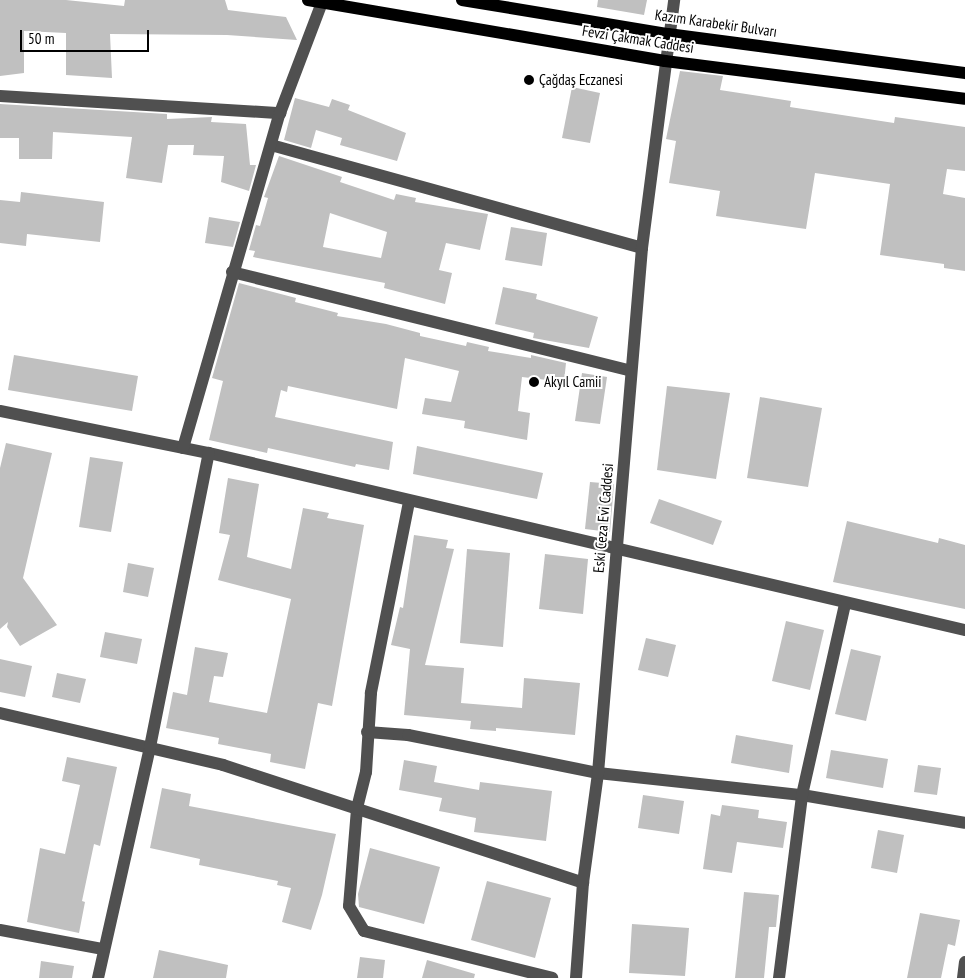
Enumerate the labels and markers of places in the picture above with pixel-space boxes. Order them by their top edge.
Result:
place label: Çağdaş Eczanesi [539,71,623,89]
marker: Çağdaş Eczanesi [523,74,535,86]
place label: Akyıl Camii [544,373,601,391]
marker: Akyıl Camii [528,376,540,388]

